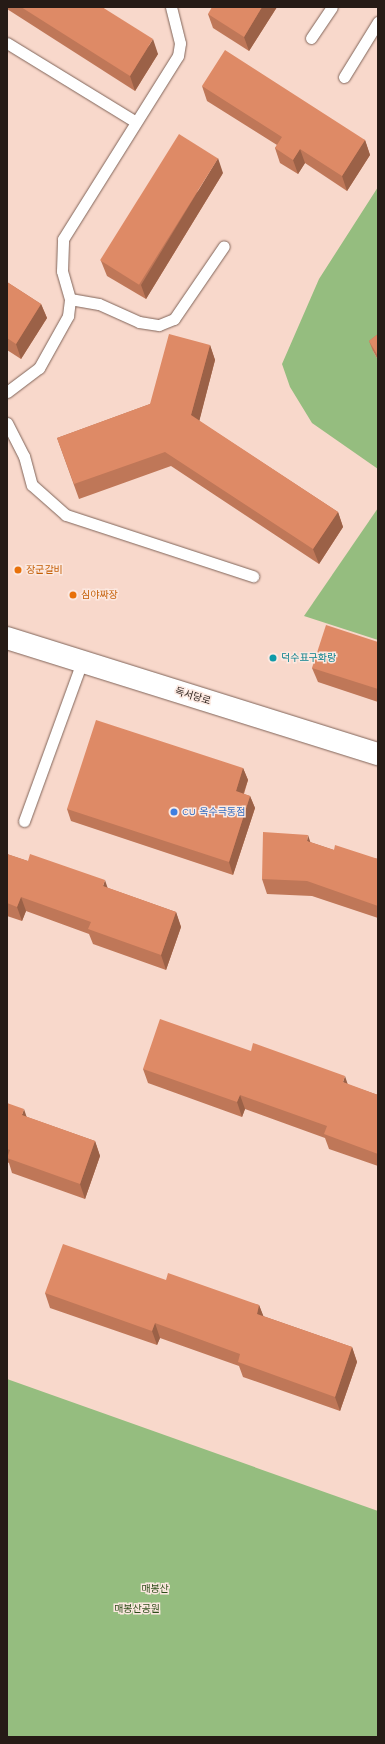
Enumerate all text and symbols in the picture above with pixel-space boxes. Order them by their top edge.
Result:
place label: 장군갈비 [26,564,63,576]
marker: 장군갈비 [13,565,23,575]
place label: 심야짜장 [81,589,118,601]
marker: 심야짜장 [68,590,78,600]
place label: 덕수표구화랑 [281,652,336,664]
marker: 덕수표구화랑 [268,653,278,663]
street label: 독서당로 [174,685,212,707]
place label: CU 옥수극동점 [182,806,245,818]
marker: CU 옥수극동점 [169,807,179,817]
park label: 매봉산 [141,1583,169,1595]
park label: 매봉산공원 [114,1603,160,1615]

